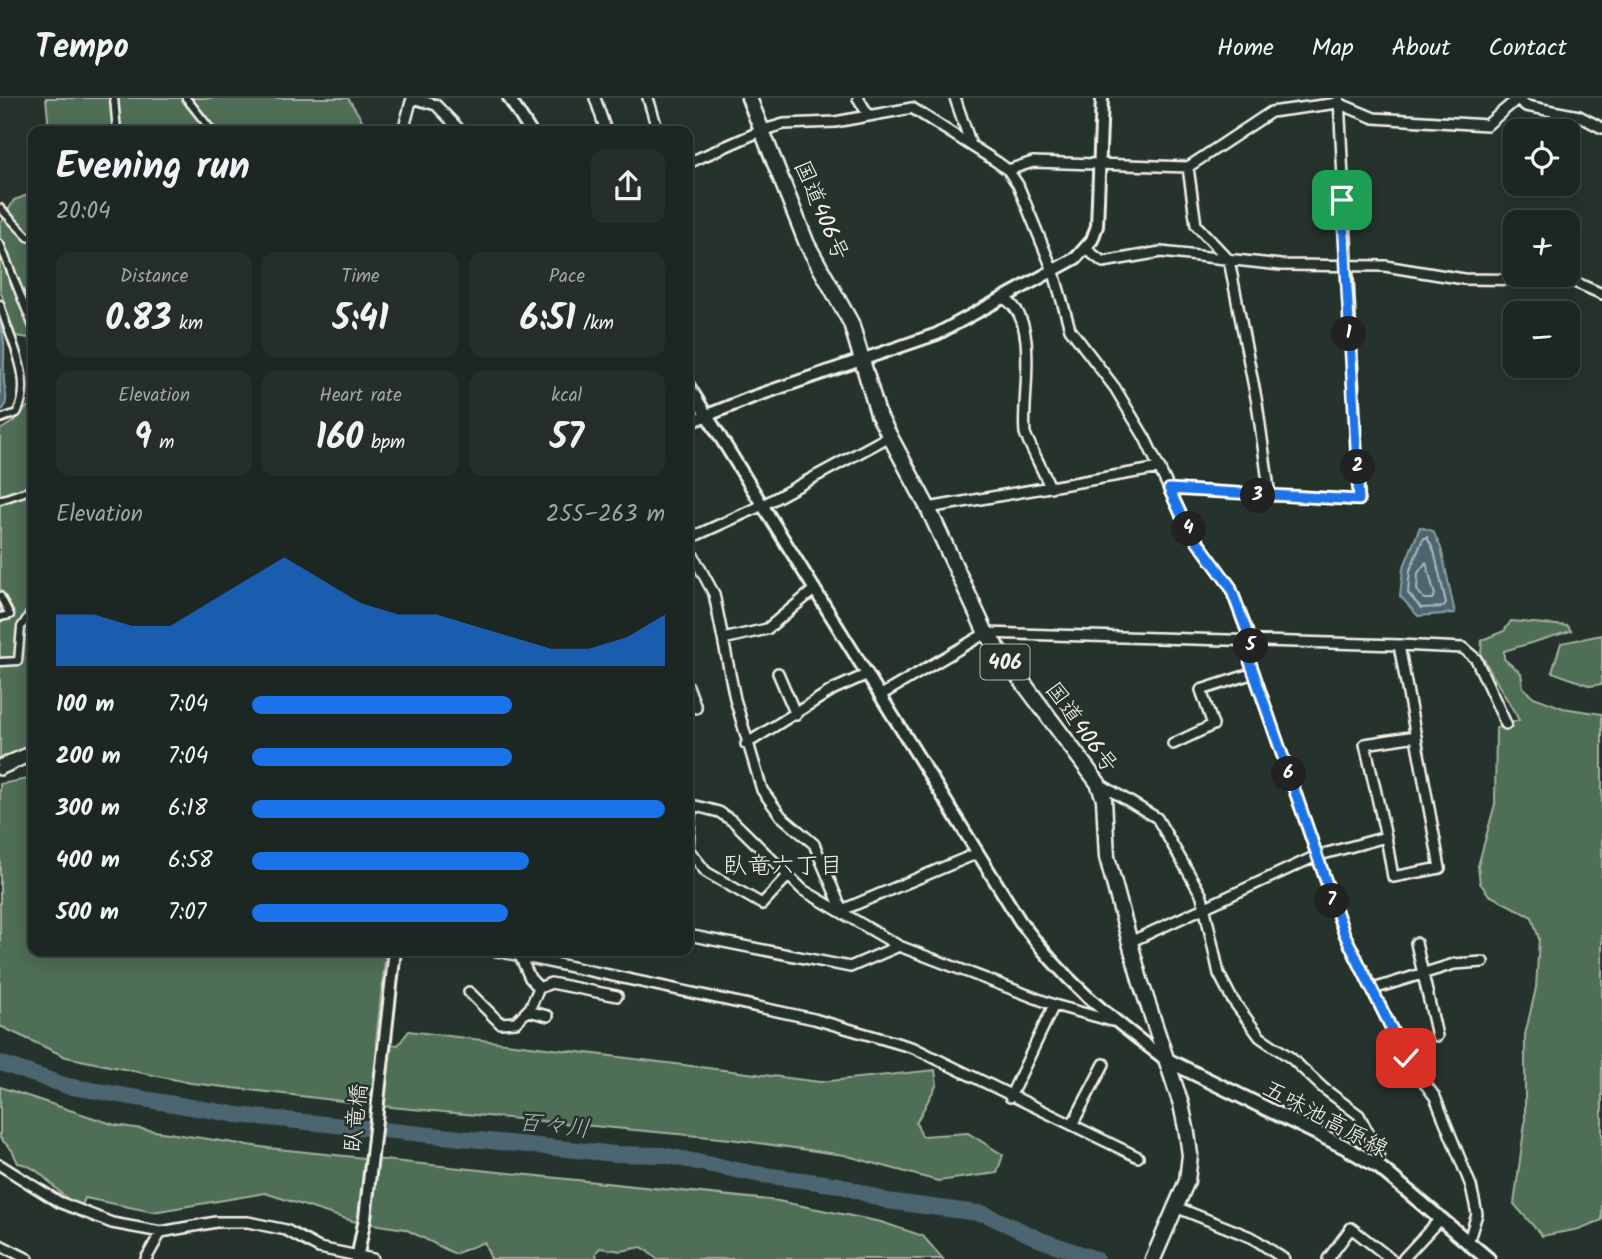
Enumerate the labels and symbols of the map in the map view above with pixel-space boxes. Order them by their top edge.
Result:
street label: 国道406号 [783,155,857,267]
pin [1312,170,1372,230]
pin: 1 [1332,316,1366,352]
pin: 2 [1340,450,1376,484]
pin: 3 [1240,478,1276,514]
pin: 4 [1172,512,1206,546]
pin: 5 [1234,628,1268,664]
road number: 406 [981,644,1030,680]
street label: 国道406号 [1035,675,1126,782]
pin: 6 [1272,756,1306,792]
district label: 臥竜六丁目 [723,847,843,886]
pin: 7 [1314,884,1350,918]
pin [1376,1028,1436,1088]
street label: 五味池高原線 [1256,1071,1394,1168]
street label: 臥竜橋 [335,1082,378,1154]
water label: 百々川 [516,1103,592,1150]

